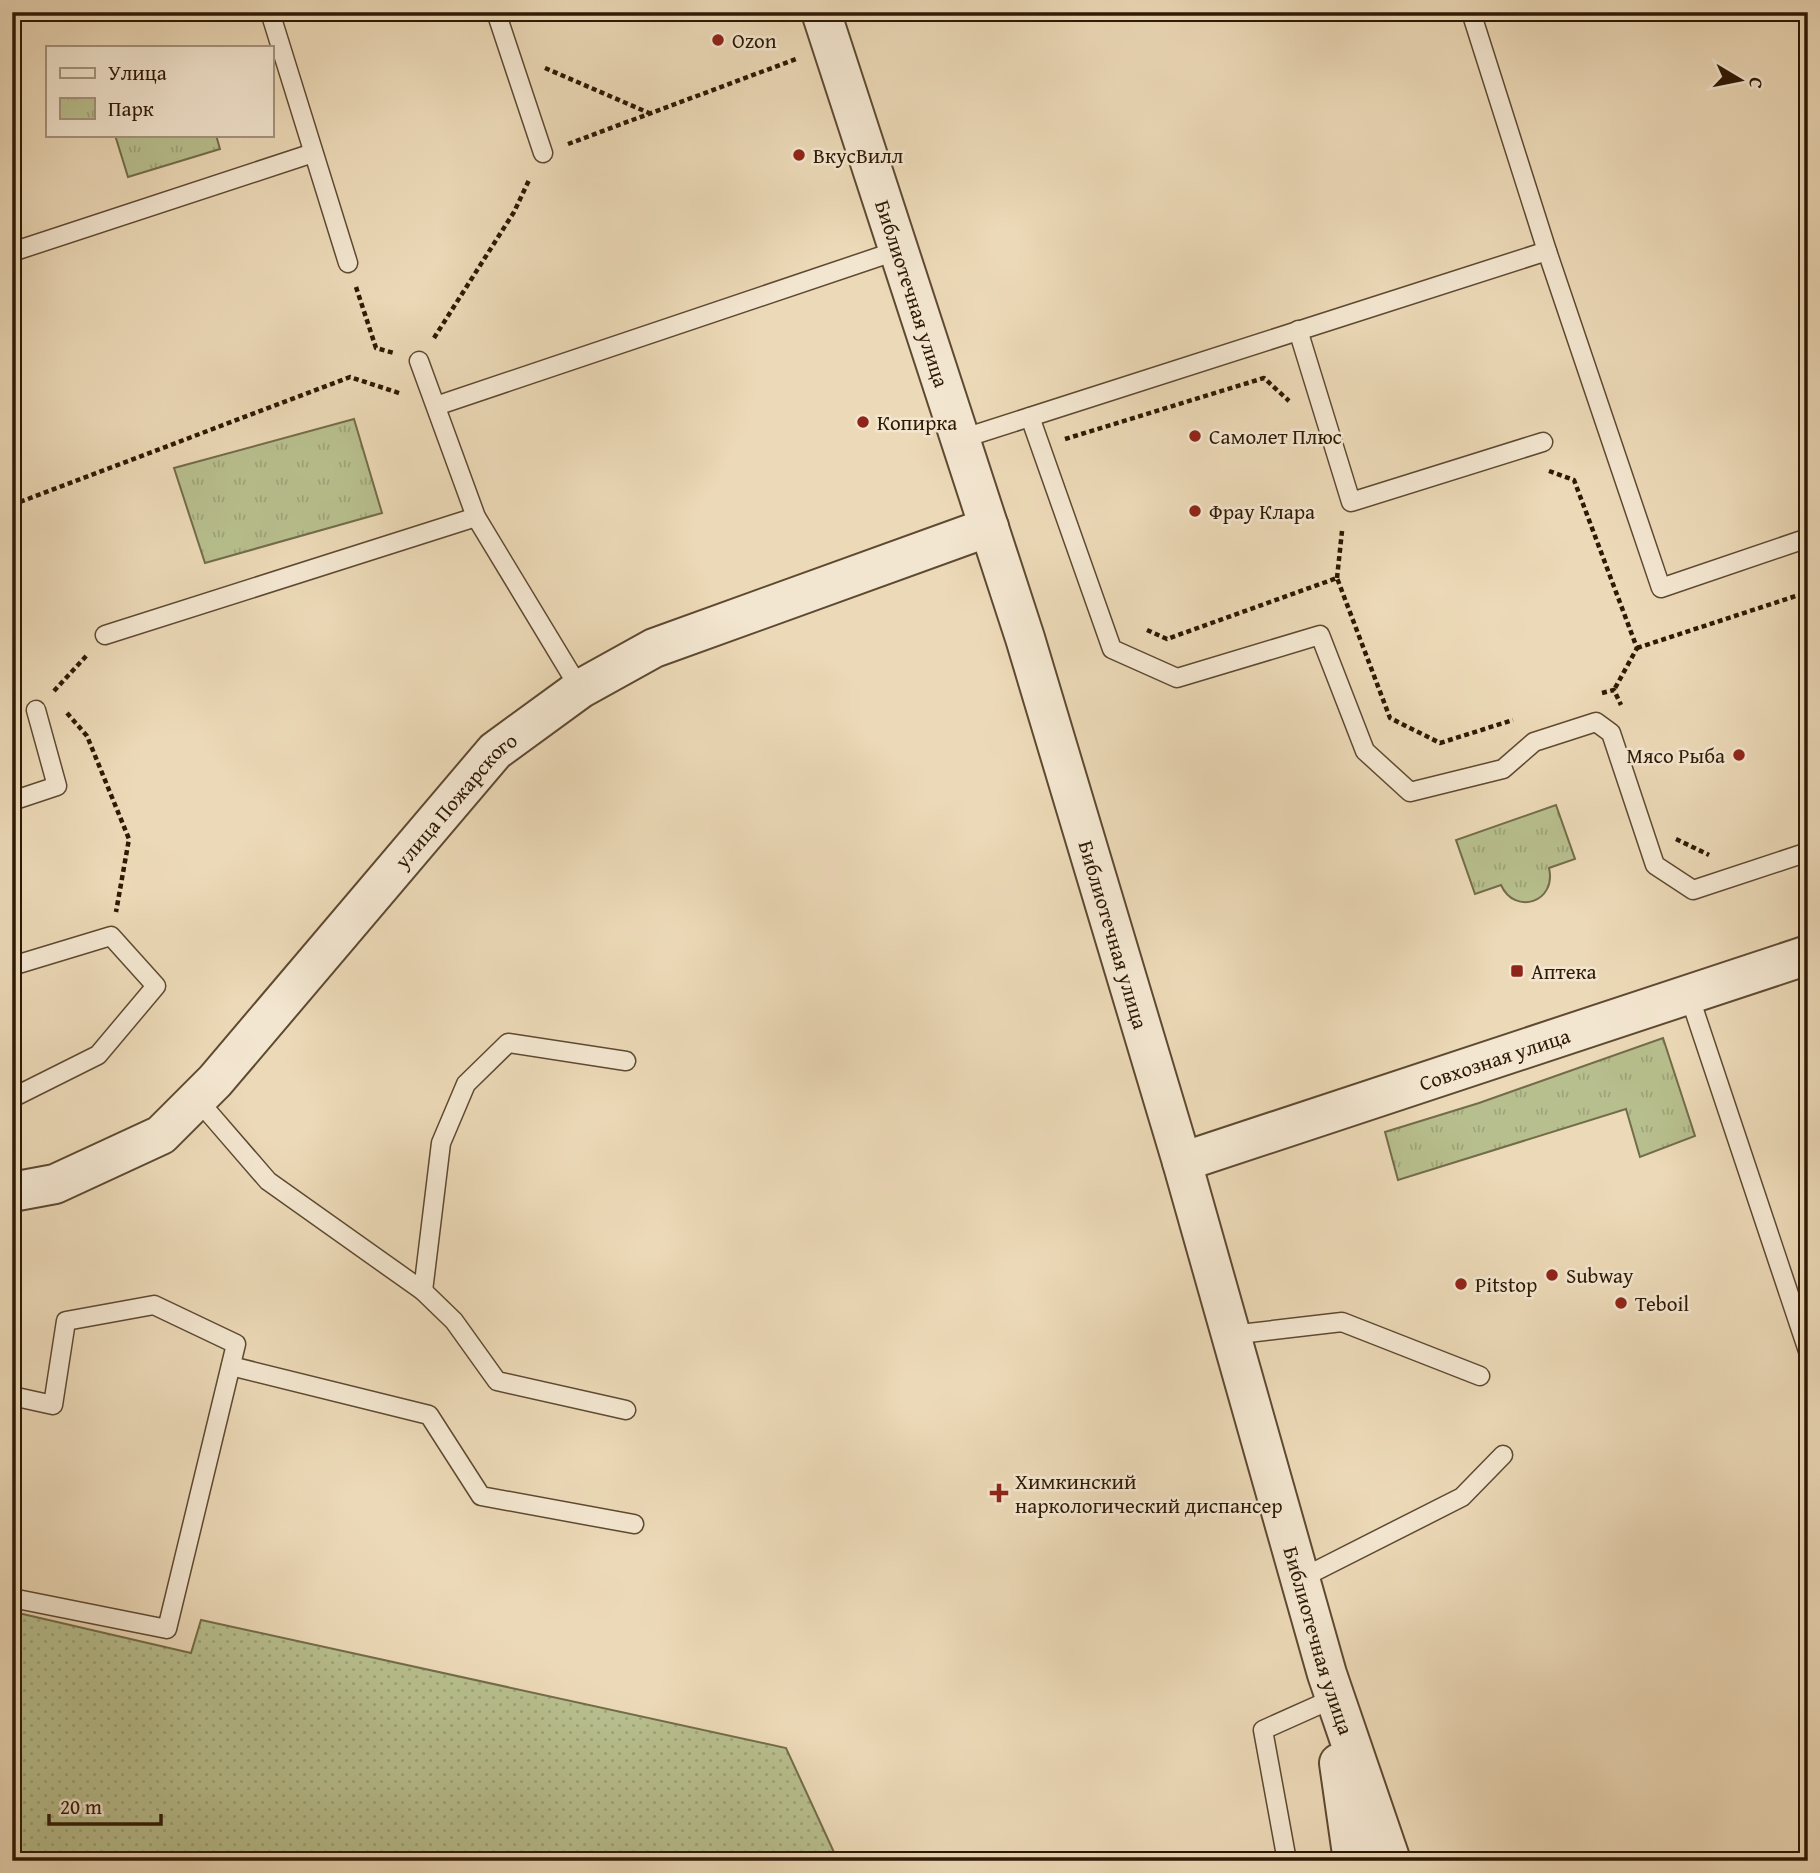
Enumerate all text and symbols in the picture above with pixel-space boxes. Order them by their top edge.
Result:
place label: Ozon [732,25,777,56]
marker: Ozon [710,32,726,48]
legend [46,46,273,136]
north arrow [1704,46,1774,116]
text: Улица [108,57,167,88]
text: С [1742,75,1771,91]
text: Парк [108,93,154,124]
place label: ВкусВилл [813,140,904,171]
marker: ВкусВилл [791,147,807,163]
street label: Библиотечная улица [868,196,958,391]
place label: Копирка [877,407,957,438]
marker: Копирка [855,414,871,430]
place label: Самолет Плюс [1209,421,1342,452]
marker: Самолет Плюс [1187,428,1203,444]
place label: Фрау Клара [1209,496,1315,527]
marker: Фрау Клара [1187,503,1203,519]
street label: улица Пожарского [386,724,523,876]
place label: Мясо Рыба [1626,740,1725,771]
marker: Мясо Рыба [1731,747,1747,763]
street label: Библиотечная улица [1071,837,1157,1033]
place label: Аптека [1531,956,1597,987]
marker: Аптека [1509,963,1525,979]
street label: Совхозная улица [1415,1019,1574,1098]
place label: Subway [1566,1260,1634,1291]
marker: Subway [1544,1267,1560,1283]
place label: Pitstop [1475,1269,1537,1300]
marker: Pitstop [1453,1276,1469,1292]
place label: Teboil [1635,1288,1689,1319]
marker: Teboil [1613,1295,1629,1311]
place label: Химкинский наркологический диспансер [1015,1466,1283,1521]
marker: Химкинский наркологический диспансер [989,1483,1009,1503]
street label: Библиотечная улица [1276,1543,1362,1739]
scale bar [49,1782,161,1826]
text: 20 m [60,1791,102,1822]

